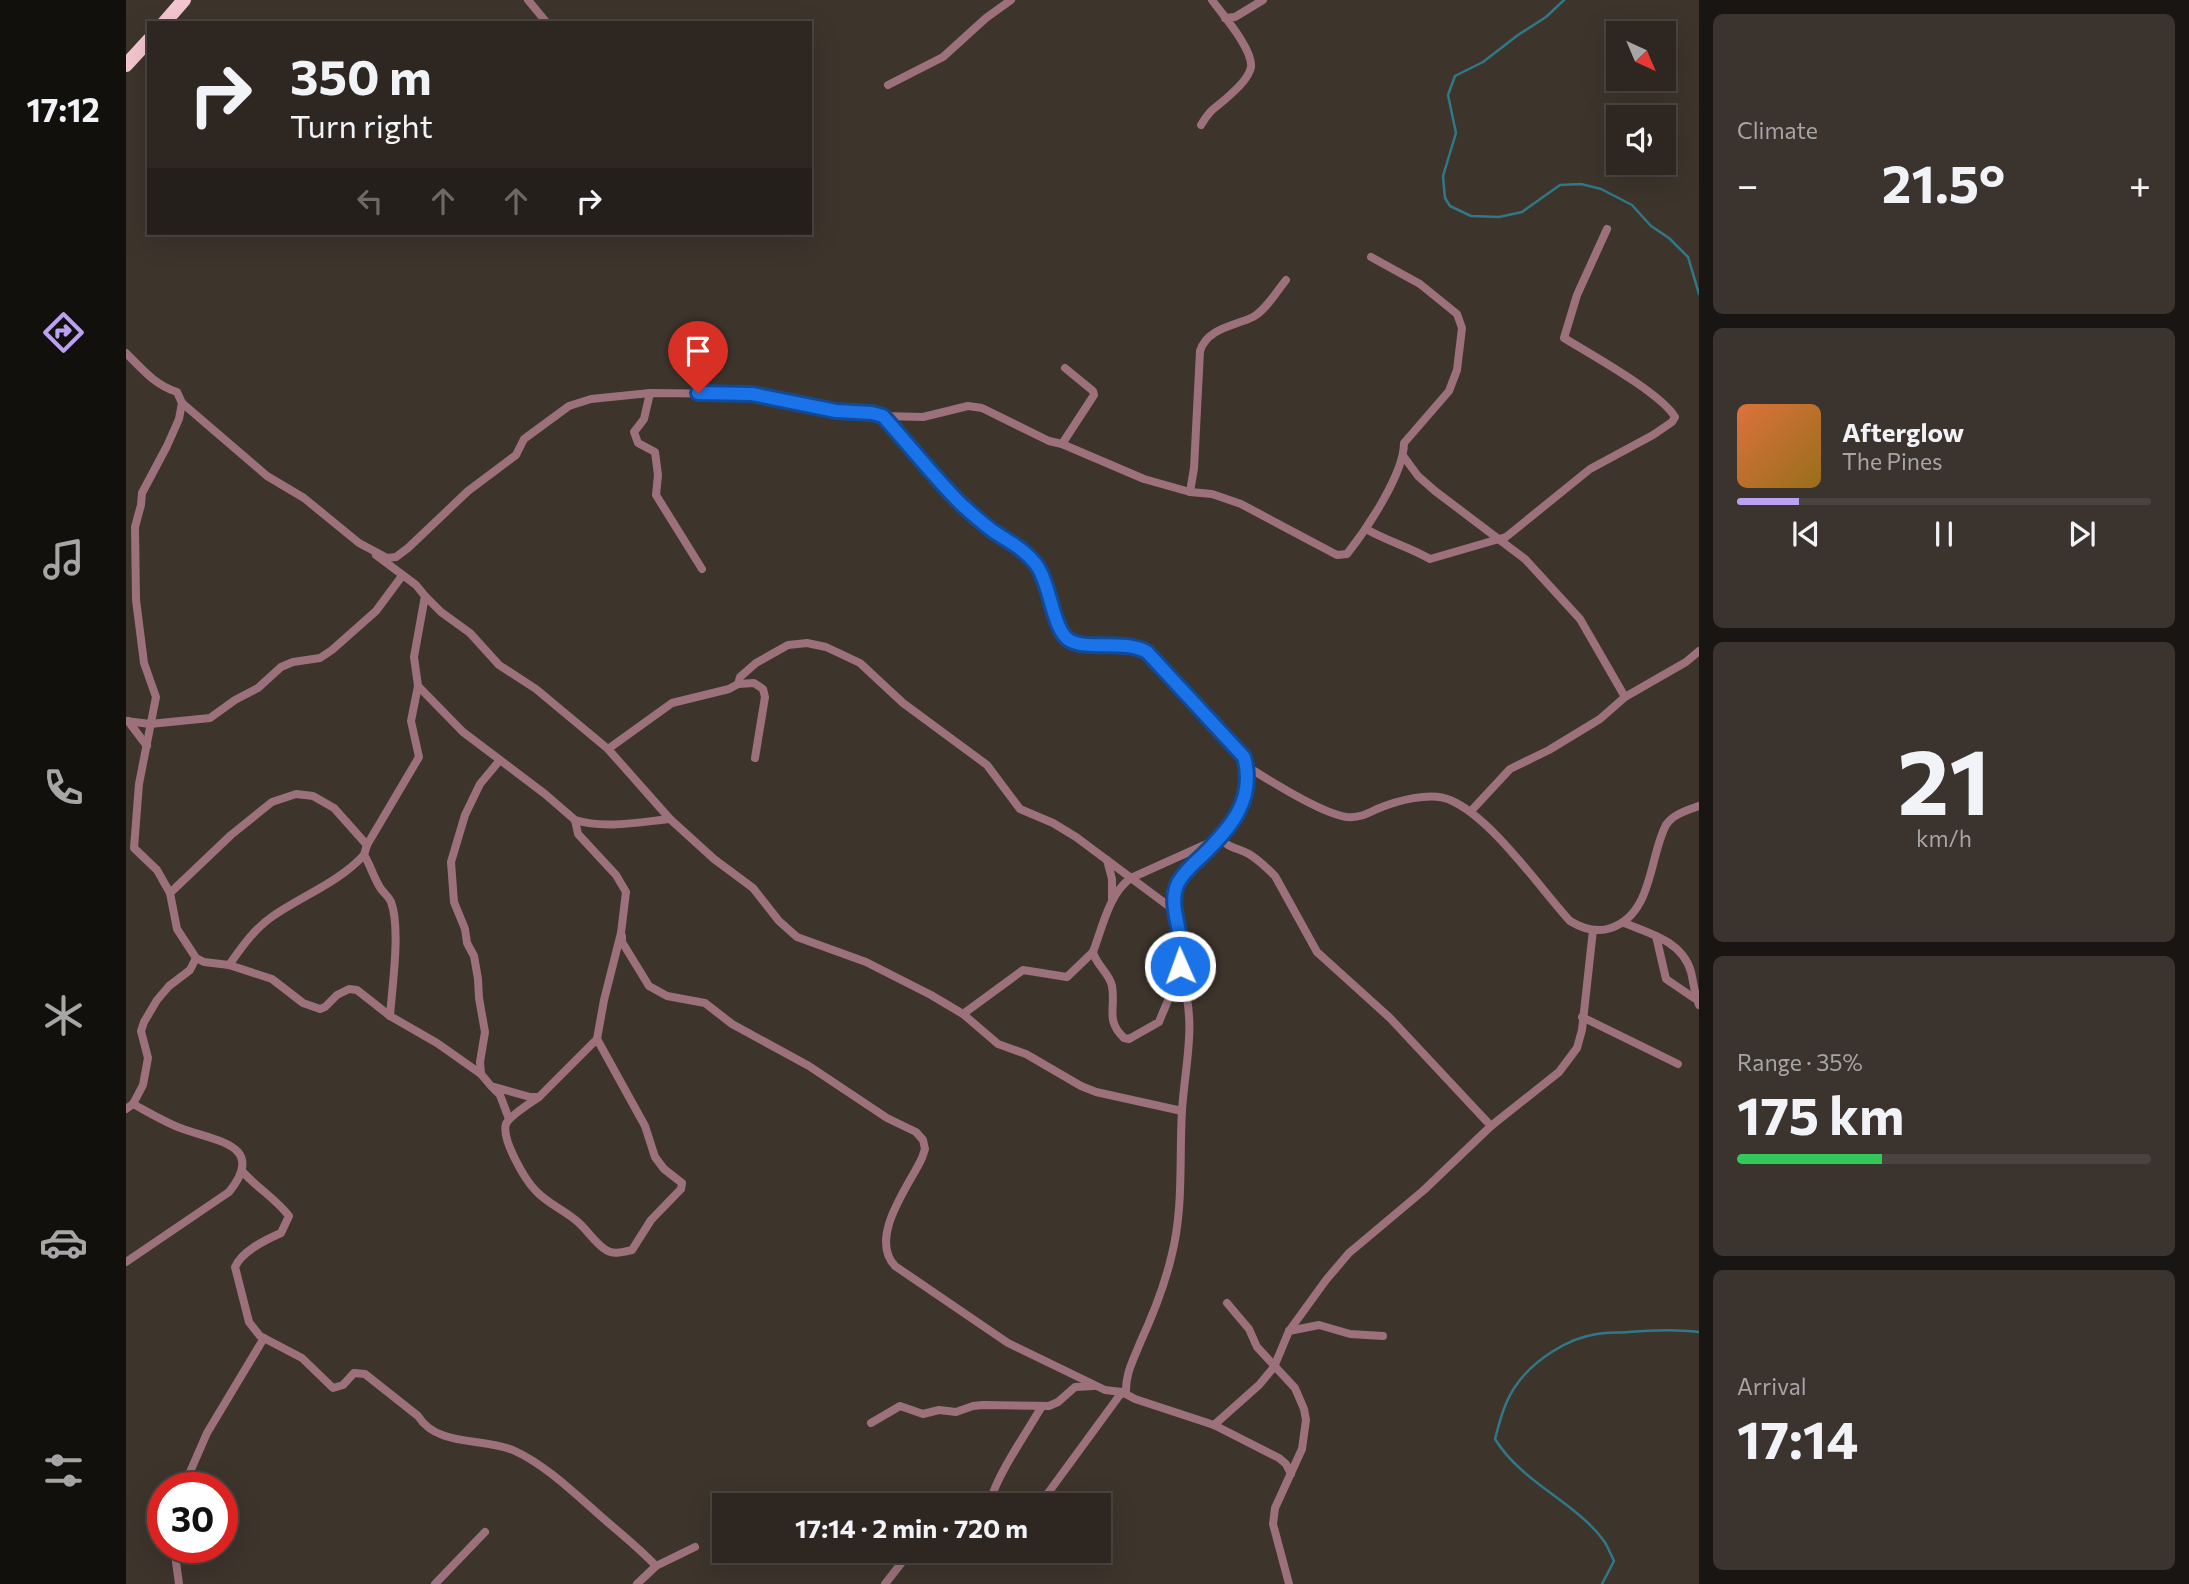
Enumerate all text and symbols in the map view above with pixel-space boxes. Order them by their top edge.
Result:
north arrow [1606,21,1676,91]
map controls [1606,21,1676,175]
text: 350 m [290,45,432,105]
icon: right [175,49,266,140]
text: 17:12 [26,89,100,129]
text: Turn right [290,105,433,145]
button: sound [1606,105,1676,175]
text: Climate [1737,116,1818,144]
text: 21.5° [1882,150,2005,214]
text: − [1737,160,1759,207]
text: + [2129,160,2151,207]
icon: left [351,182,389,220]
icon: ahead [424,182,462,220]
icon: ahead [497,182,535,220]
icon: right [570,182,608,220]
icon: directions [39,308,88,357]
pin [668,321,728,393]
icon: arrive [679,332,717,370]
text: Afterglow [1842,416,1964,447]
text: The Pines [1842,447,1943,475]
icon: previous [1787,515,1825,553]
icon: pause [1925,515,1963,553]
icon: next [2063,515,2101,553]
icon: music [39,535,88,584]
text: 21 [1898,722,1990,834]
icon: phone [39,763,88,812]
text: km/h [1916,824,1972,852]
position arrow [1143,929,1217,1003]
icon: climate [39,991,88,1040]
text: Range · 35% [1737,1048,1863,1076]
text: 175 km [1737,1082,1904,1146]
icon: car [39,1218,88,1267]
text: Arrival [1737,1372,1807,1400]
text: 17:14 [1737,1406,1858,1470]
icon: filters [39,1446,88,1495]
speed limit sign: 30 [147,1472,238,1563]
text: 17:14 · 2 min · 720 m [795,1512,1028,1543]

